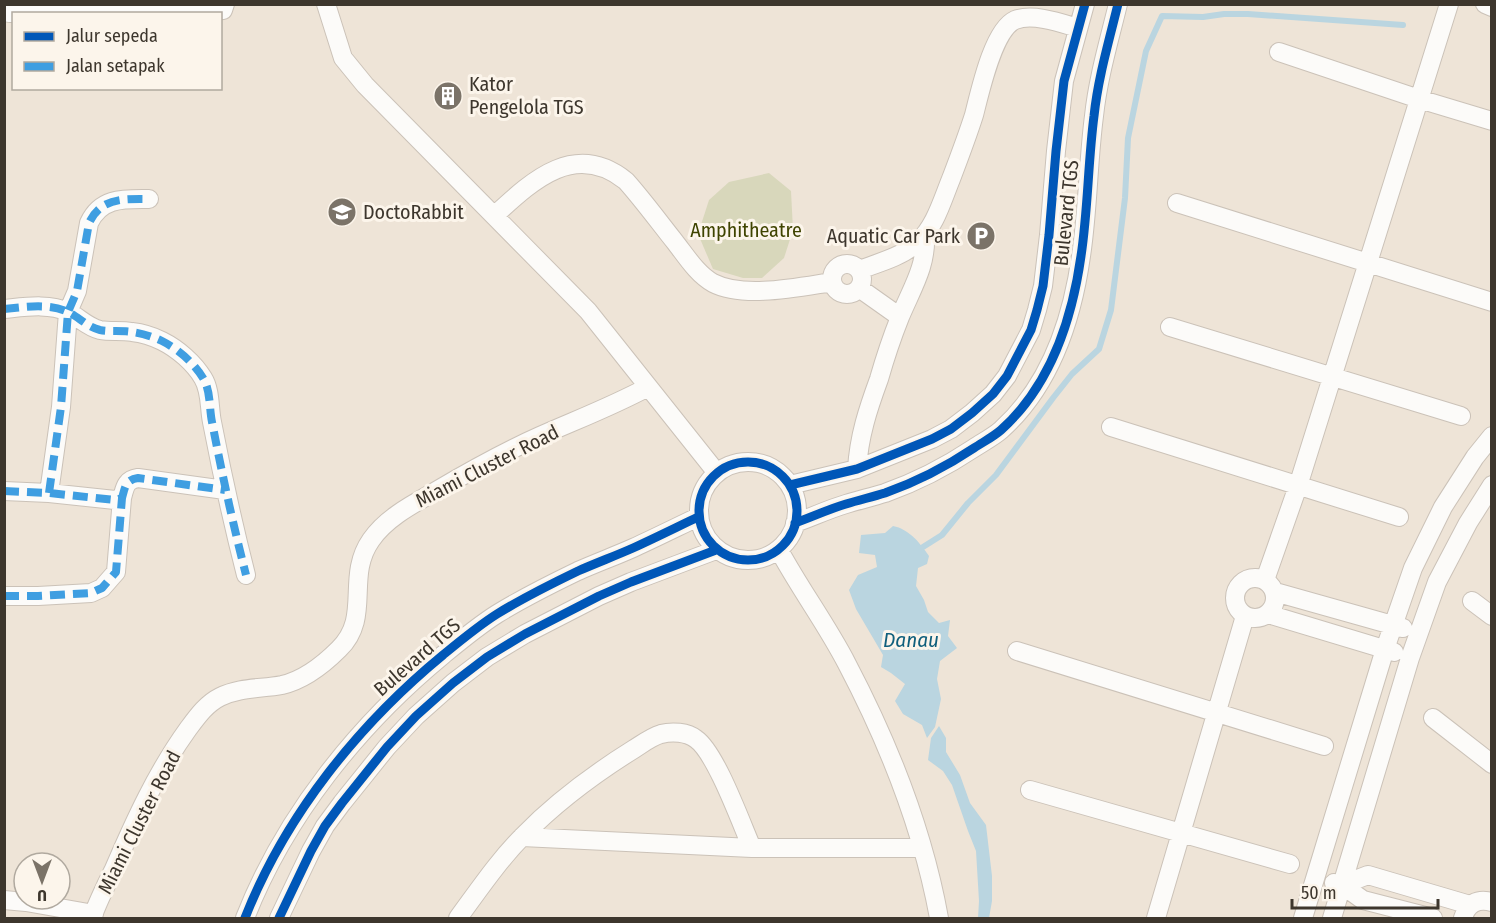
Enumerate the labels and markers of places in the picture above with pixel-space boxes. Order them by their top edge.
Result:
place label: Kator Pengelola TGS [469,72,584,119]
building icon: Kator Pengelola TGS [432,80,464,112]
school or university icon: DoctoRabbit [326,196,358,228]
place label: DoctoRabbit [363,200,464,224]
parking icon: Aquatic Car Park [965,220,997,252]
place label: Aquatic Car Park [827,224,961,248]

